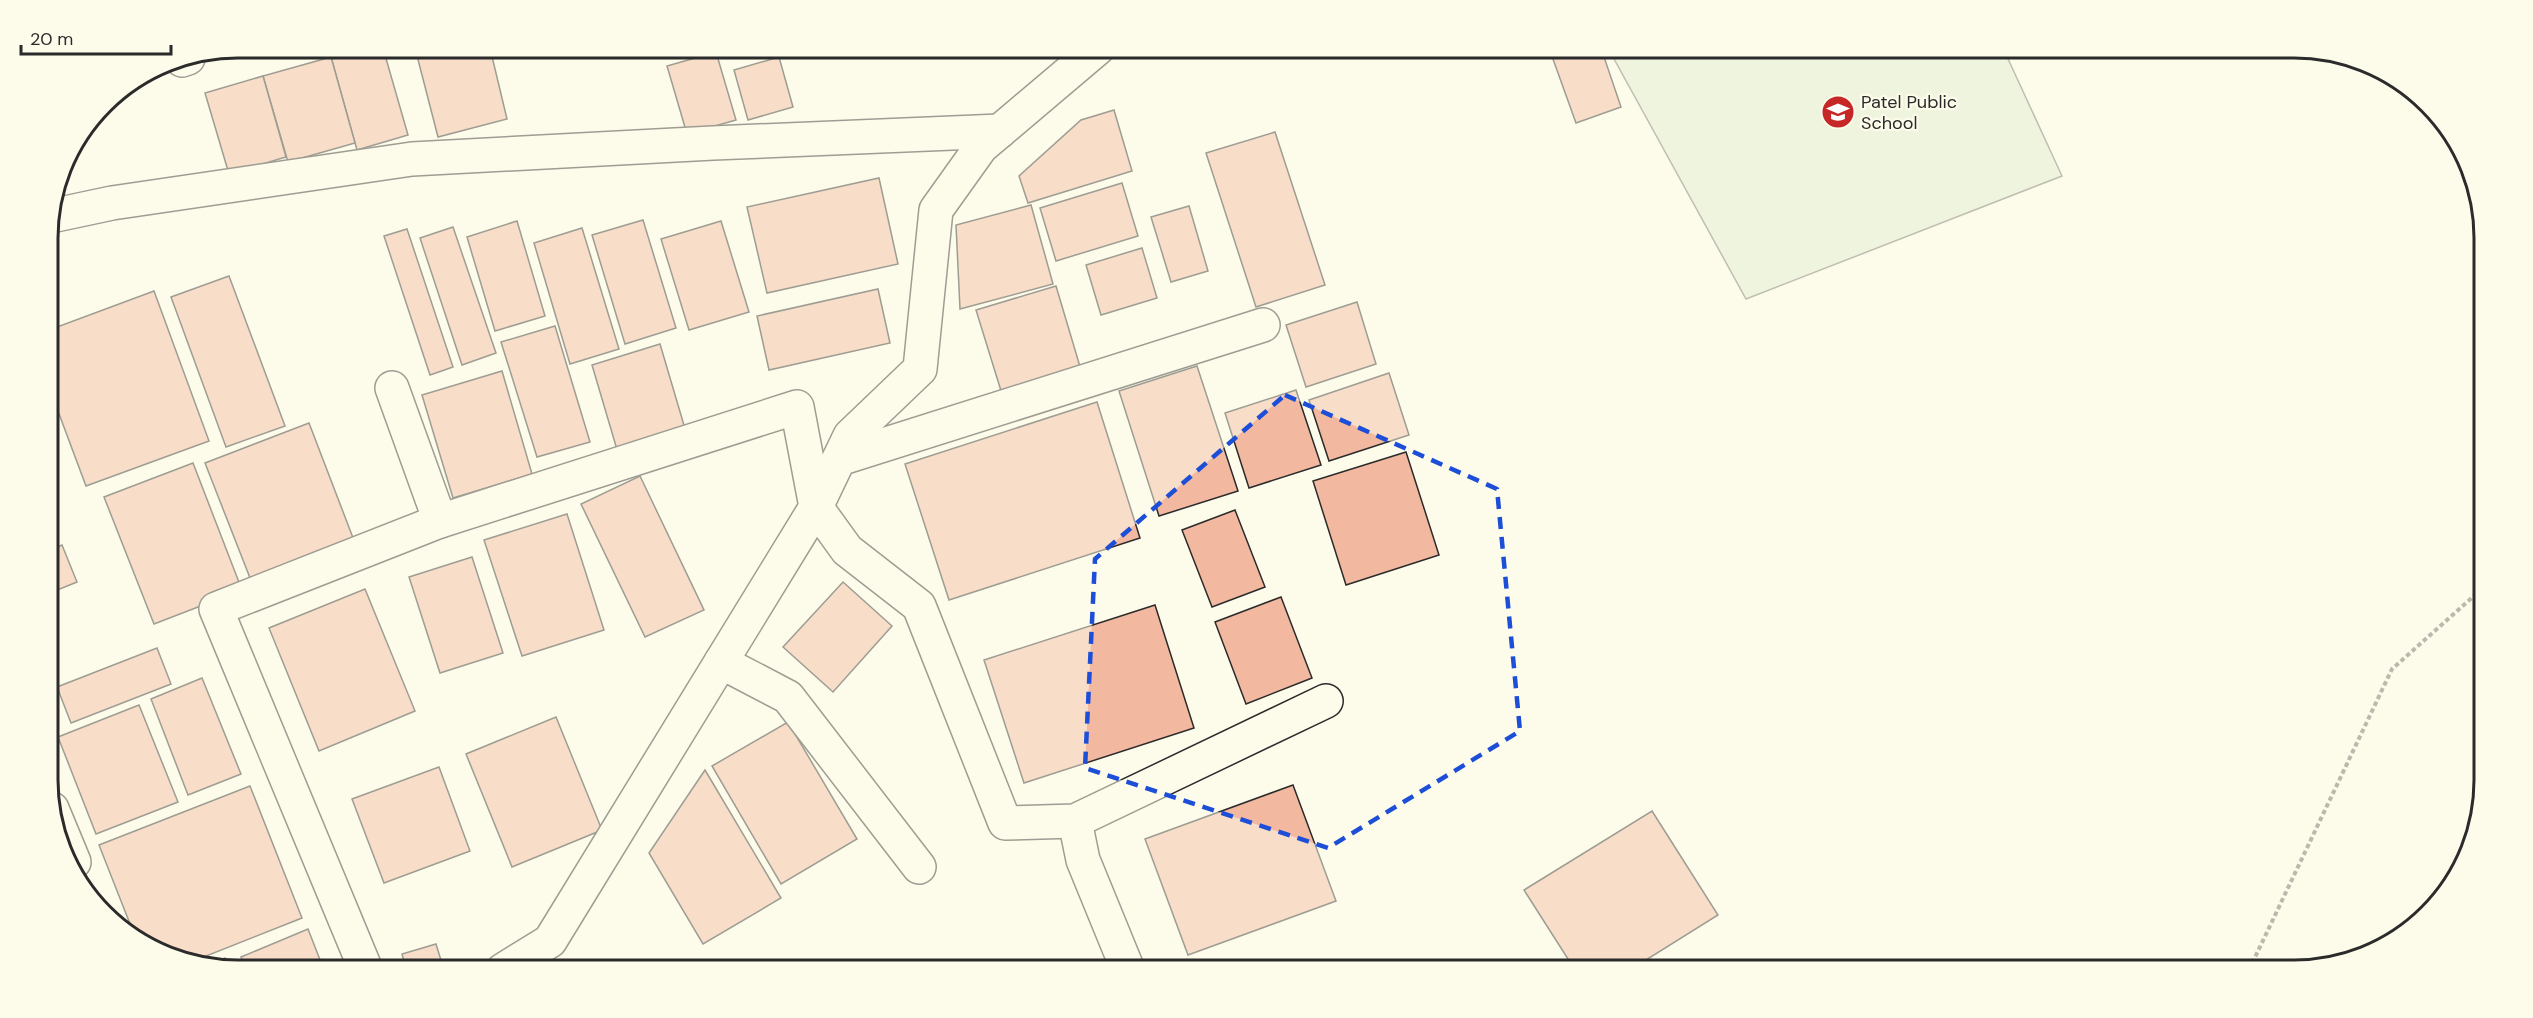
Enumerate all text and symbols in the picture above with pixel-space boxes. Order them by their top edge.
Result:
scale bar [21,18,171,56]
text: 20 m [30,27,73,51]
place label: Patel Public School [1861,90,1957,135]
school or university icon: Patel Public School [1820,94,1856,130]

